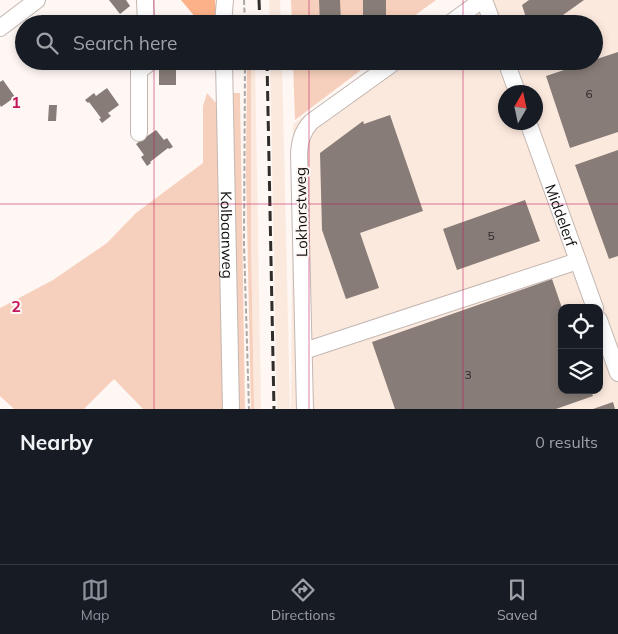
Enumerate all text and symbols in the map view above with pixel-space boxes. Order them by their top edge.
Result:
search box [15,15,603,70]
icon: search [33,29,61,57]
text: Search here [73,31,177,55]
north arrow [498,85,543,130]
house number: 6 [585,86,593,101]
text: 1 [11,92,21,112]
street label: Lokhorstweg [291,167,311,257]
street label: Middelerf [542,181,582,250]
street label: Kolbaanweg [217,191,238,279]
house number: 5 [487,228,495,243]
text: 2 [11,296,21,316]
map controls [558,304,603,394]
button: locate [558,304,603,349]
button: layers [558,349,603,394]
house number: 3 [464,367,472,382]
text: Nearby [20,429,93,455]
text: 0 results [535,432,598,452]
tab: Map [81,576,109,624]
tab: Directions [271,576,336,624]
tab: Saved [497,576,537,624]

